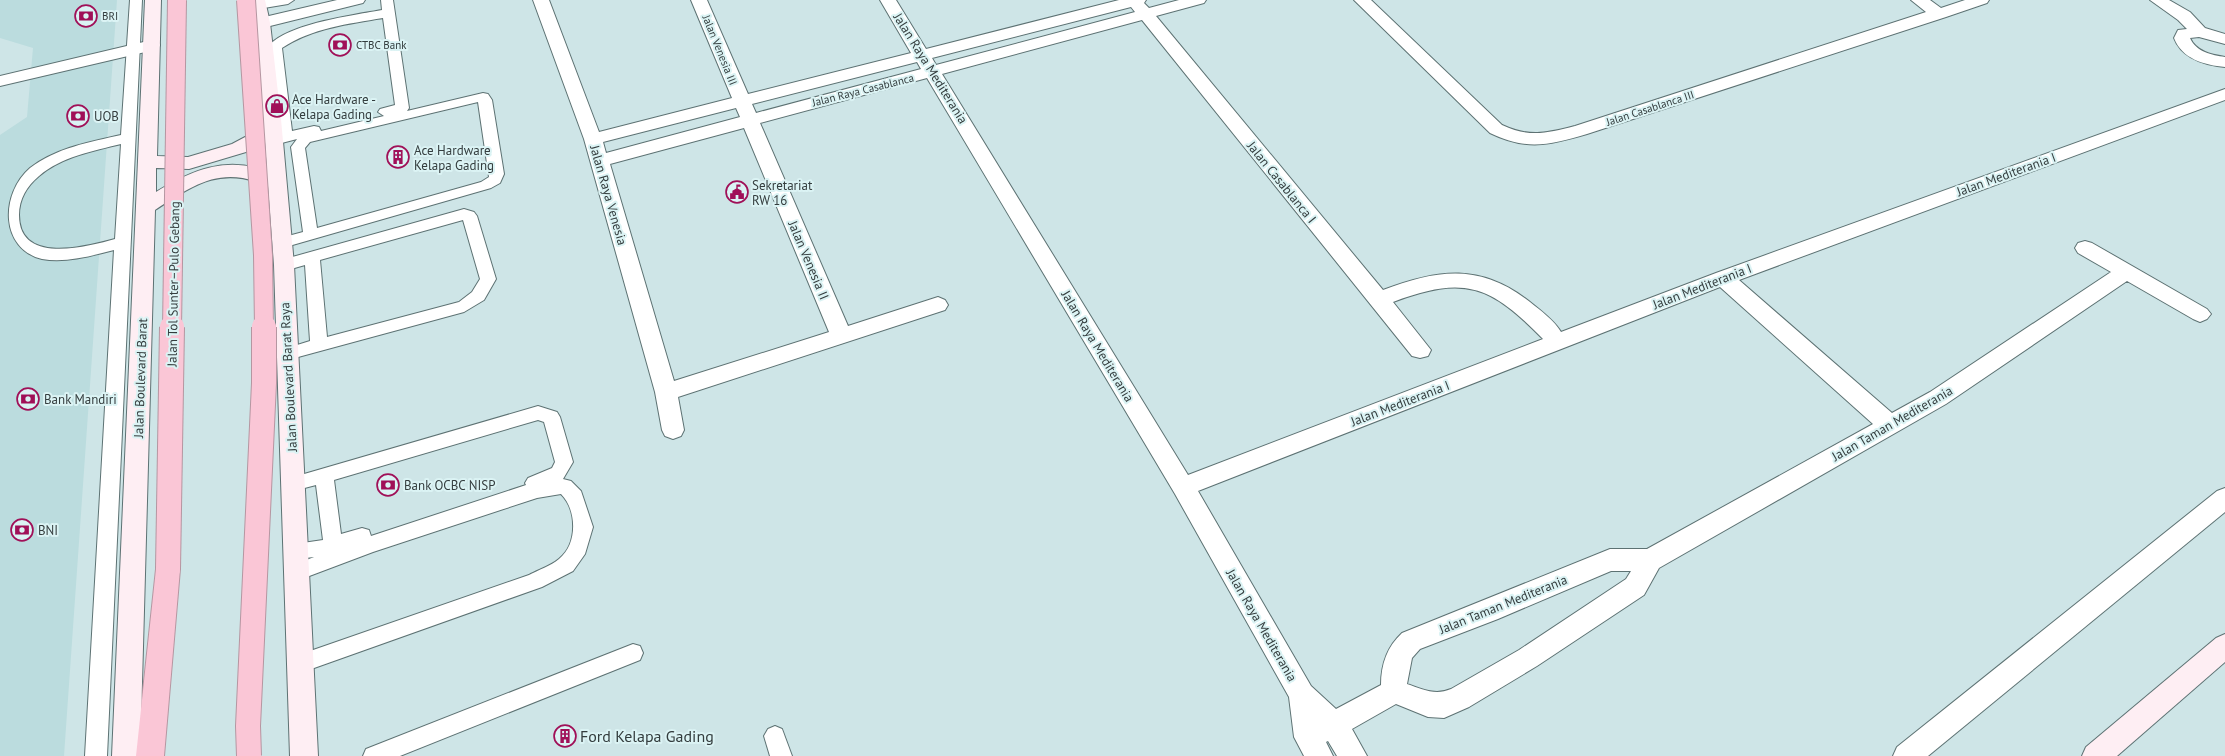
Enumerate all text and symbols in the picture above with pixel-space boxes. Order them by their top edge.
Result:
bank icon: BRI [73,3,99,29]
place label: BRI [102,9,118,23]
street label: Jalan Raya Mediterania [889,9,971,127]
street label: Jalan Venesia III [699,12,740,87]
bank icon: CTBC Bank [327,32,353,58]
place label: CTBC Bank [356,38,407,52]
street label: Jalan Raya Casablanca [810,71,915,110]
street label: Jalan Casablanca III [1603,87,1696,129]
place label: Ace Hardware - Kelapa Gading [292,91,376,123]
shop icon: Ace Hardware - Kelapa Gading [264,93,290,119]
bank icon: UOB [65,103,91,129]
place label: UOB [94,108,119,125]
street label: Jalan Casablanca I [1243,137,1320,227]
place label: Ace Hardware Kelapa Gading [414,142,494,174]
street label: Jalan Raya Venesia [586,142,631,247]
building icon: Ace Hardware Kelapa Gading [385,144,411,170]
street label: Jalan Mediterania I [1953,149,2058,201]
place label: Sekretariat RW 16 [752,177,813,209]
public building icon: Sekretariat RW 16 [724,179,750,205]
street label: Jalan Tol Sunter–Pulo Gebang [164,201,183,368]
street label: Jalan Venesia II [784,217,833,302]
street label: Jalan Mediterania I [1649,260,1754,313]
street label: Jalan Raya Mediterania [1057,286,1138,405]
street label: Jalan Boulevard Barat Raya [276,302,301,453]
street label: Jalan Boulevard Barat [130,317,151,439]
street label: Jalan Mediterania I [1347,377,1452,430]
street label: Jalan Taman Mediterania [1828,382,1956,465]
bank icon: Bank Mandiri [15,386,41,412]
place label: Bank Mandiri [44,391,117,408]
bank icon: Bank OCBC NISP [375,472,401,498]
place label: Bank OCBC NISP [404,477,495,494]
bank icon: BNI [9,517,35,543]
place label: BNI [38,522,58,539]
street label: Jalan Raya Mediterania [1222,565,1301,685]
street label: Jalan Taman Mediterania [1436,571,1570,638]
building icon: Ford Kelapa Gading [552,723,578,749]
place label: Ford Kelapa Gading [580,726,714,746]

